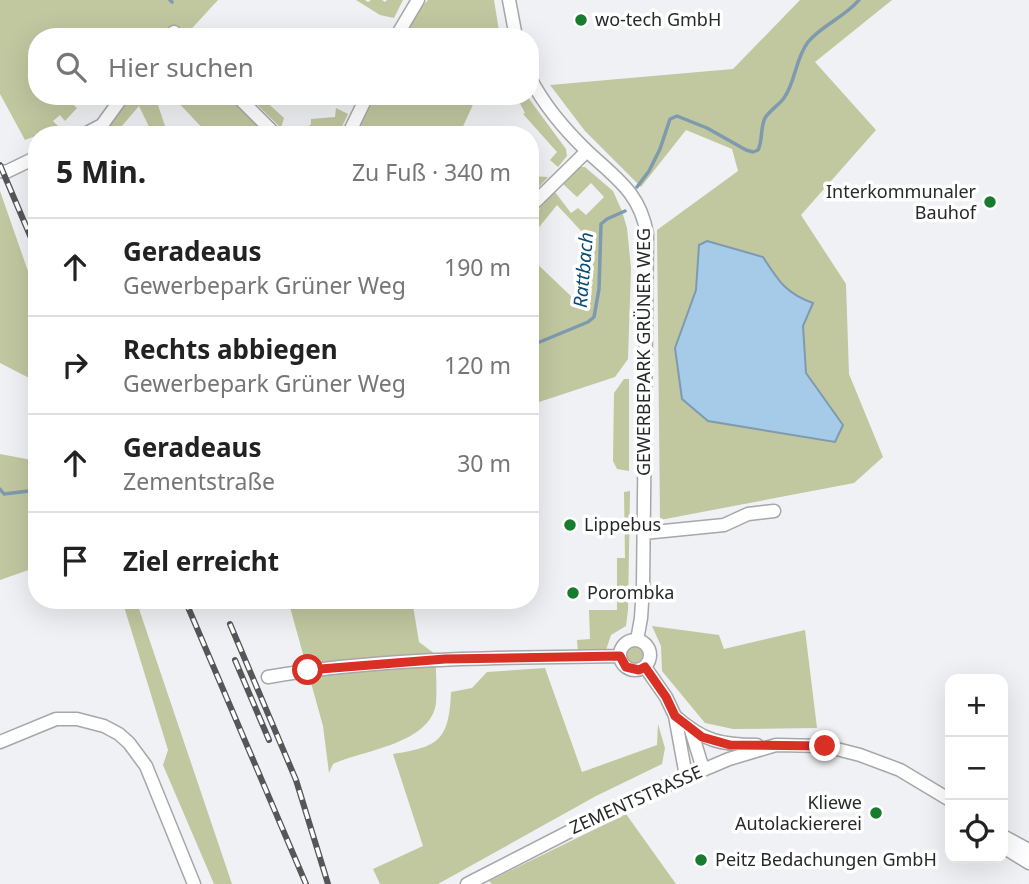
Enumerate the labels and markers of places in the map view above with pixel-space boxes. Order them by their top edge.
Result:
place label: wo-tech GmbH [595,7,721,31]
marker: wo-tech GmbH [573,12,589,28]
place label: Interkommunaler Bauhof [826,179,977,224]
marker: Interkommunaler Bauhof [982,194,998,210]
place label: Lippebus [584,512,661,536]
marker: Lippebus [562,517,578,533]
place label: Porombka [587,580,674,604]
marker: Porombka [565,585,581,601]
place label: Kliewe Autolackiererei [735,790,862,835]
marker: Kliewe Autolackiererei [868,805,884,821]
place label: Peitz Bedachungen GmbH [715,847,937,871]
marker: Peitz Bedachungen GmbH [693,852,709,868]

